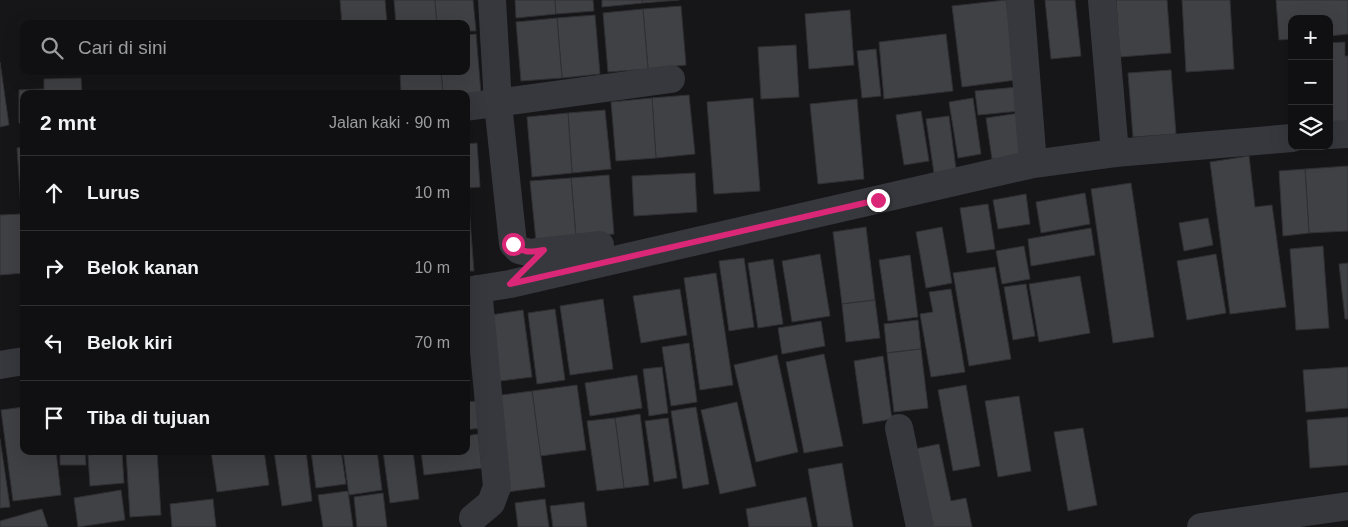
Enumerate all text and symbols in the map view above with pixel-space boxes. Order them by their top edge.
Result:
map controls [1288,15,1333,150]
button: + [1288,15,1333,60]
search box [20,20,470,75]
icon: search [38,34,66,62]
text: Cari di sini [78,37,167,58]
button: − [1288,60,1333,105]
button: layers [1288,105,1333,150]
text: 2 mnt [40,111,96,134]
text: Jalan kaki · 90 m [329,114,450,131]
icon: ahead [40,179,68,207]
text: Lurus [87,182,140,203]
text: 10 m [414,184,450,201]
route end [867,189,890,212]
route start [502,233,525,256]
icon: right [40,254,68,282]
text: Belok kanan [87,257,199,278]
text: 10 m [414,259,450,276]
icon: left [40,329,68,357]
text: Belok kiri [87,332,173,353]
text: 70 m [414,334,450,351]
icon: arrive [40,404,68,432]
text: Tiba di tujuan [87,407,210,428]

